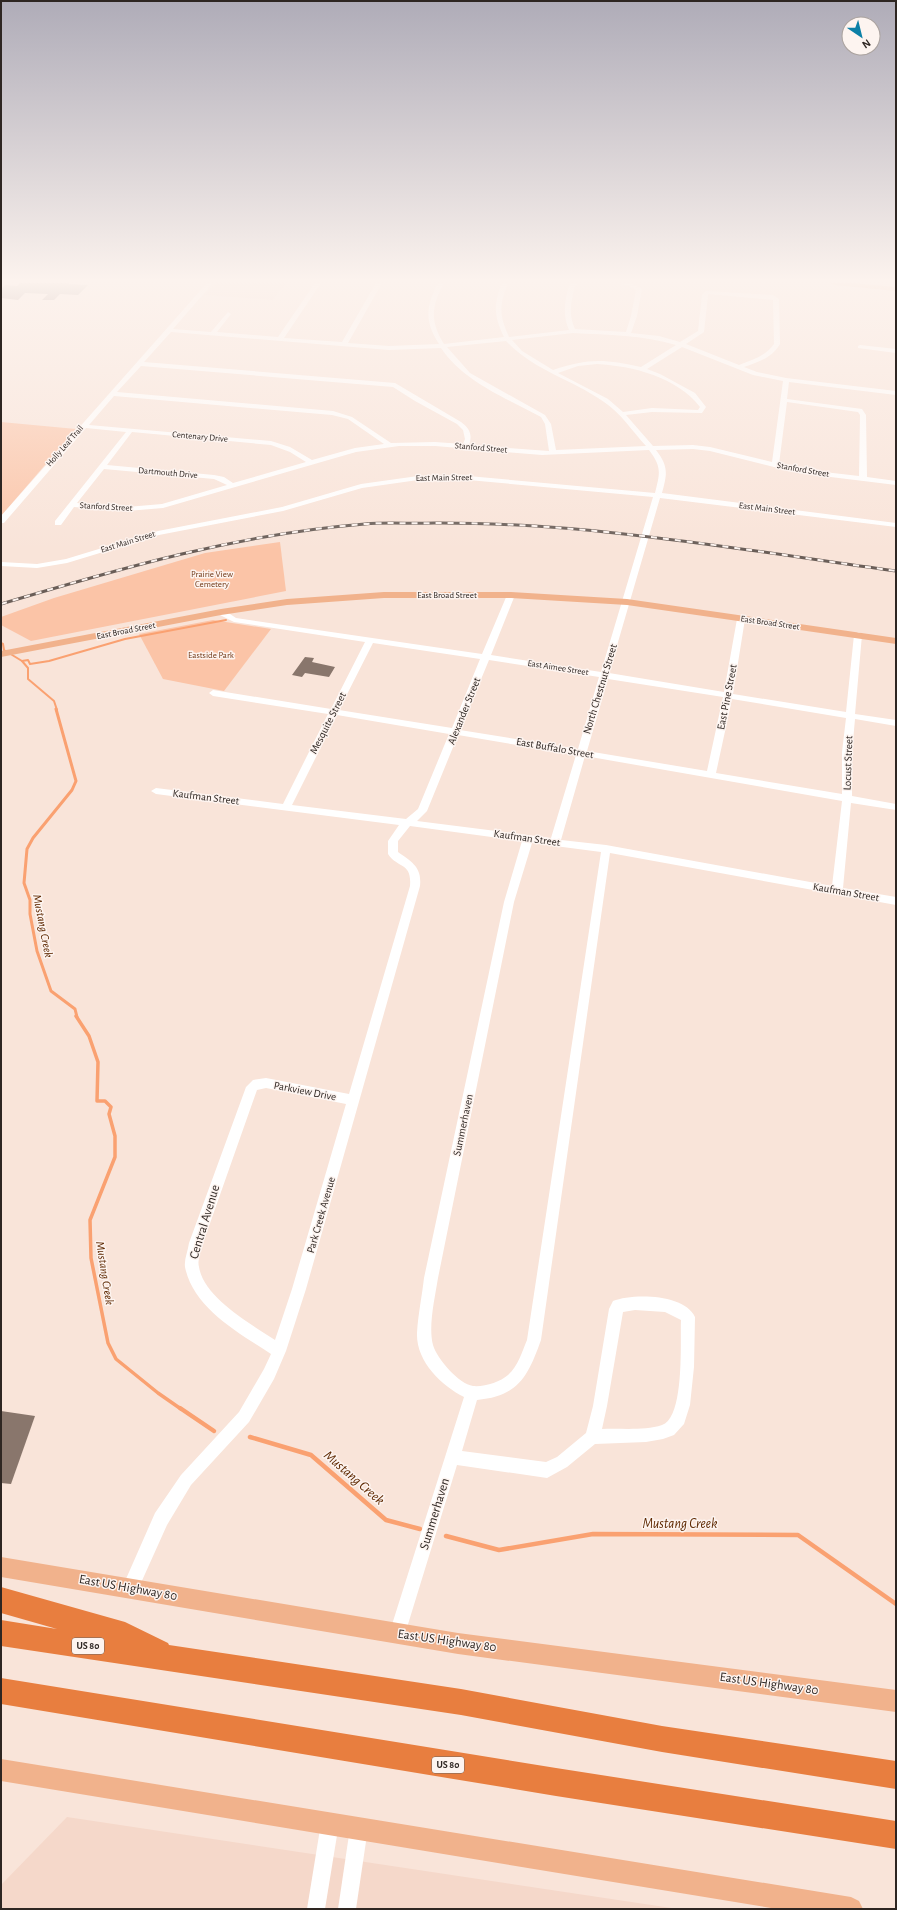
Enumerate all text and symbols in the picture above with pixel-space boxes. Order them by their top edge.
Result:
north arrow [841,16,881,56]
text: N [860,37,873,50]
street label: Holly Leaf Trail [45,424,85,468]
street label: Centenary Drive [172,430,228,444]
street label: Stanford Street [454,441,508,455]
street label: Stanford Street [776,461,830,479]
street label: Dartmouth Drive [138,466,198,480]
street label: East Main Street [416,473,473,483]
street label: Stanford Street [79,501,133,513]
street label: East Main Street [738,501,796,517]
street label: East Main Street [100,529,157,555]
park label: Prairie View Cemetery [191,570,233,589]
street label: East Broad Street [417,591,477,600]
street label: East Broad Street [740,614,800,632]
street label: East Broad Street [96,621,156,641]
street label: North Chestnut Street [581,642,619,735]
park label: Eastside Park [188,651,235,660]
street label: East Aimee Street [527,659,589,677]
street label: East Pine Street [715,663,739,731]
street label: Alexander Street [446,675,483,746]
street label: Mesquite Street [308,690,348,756]
street label: Locust Street [842,735,854,791]
street label: East Buffalo Street [515,736,595,760]
street label: Kaufman Street [172,787,240,807]
street label: Kaufman Street [493,828,561,848]
street label: Kaufman Street [812,881,880,903]
water label: Mustang Creek [31,893,55,959]
street label: Parkview Drive [273,1080,337,1102]
street label: Summerhaven [451,1093,475,1157]
street label: Park Creek Avenue [305,1176,337,1254]
street label: Central Avenue [188,1183,222,1261]
water label: Mustang Creek [94,1240,116,1306]
water label: Mustang Creek [321,1448,387,1508]
street label: Summerhaven [418,1477,452,1551]
water label: Mustang Creek [643,1517,718,1531]
street label: East US Highway 80 [78,1573,178,1603]
street label: East US Highway 80 [397,1628,497,1654]
road number: US 80 [72,1638,104,1654]
street label: East US Highway 80 [719,1671,819,1697]
road number: US 80 [432,1757,464,1773]

